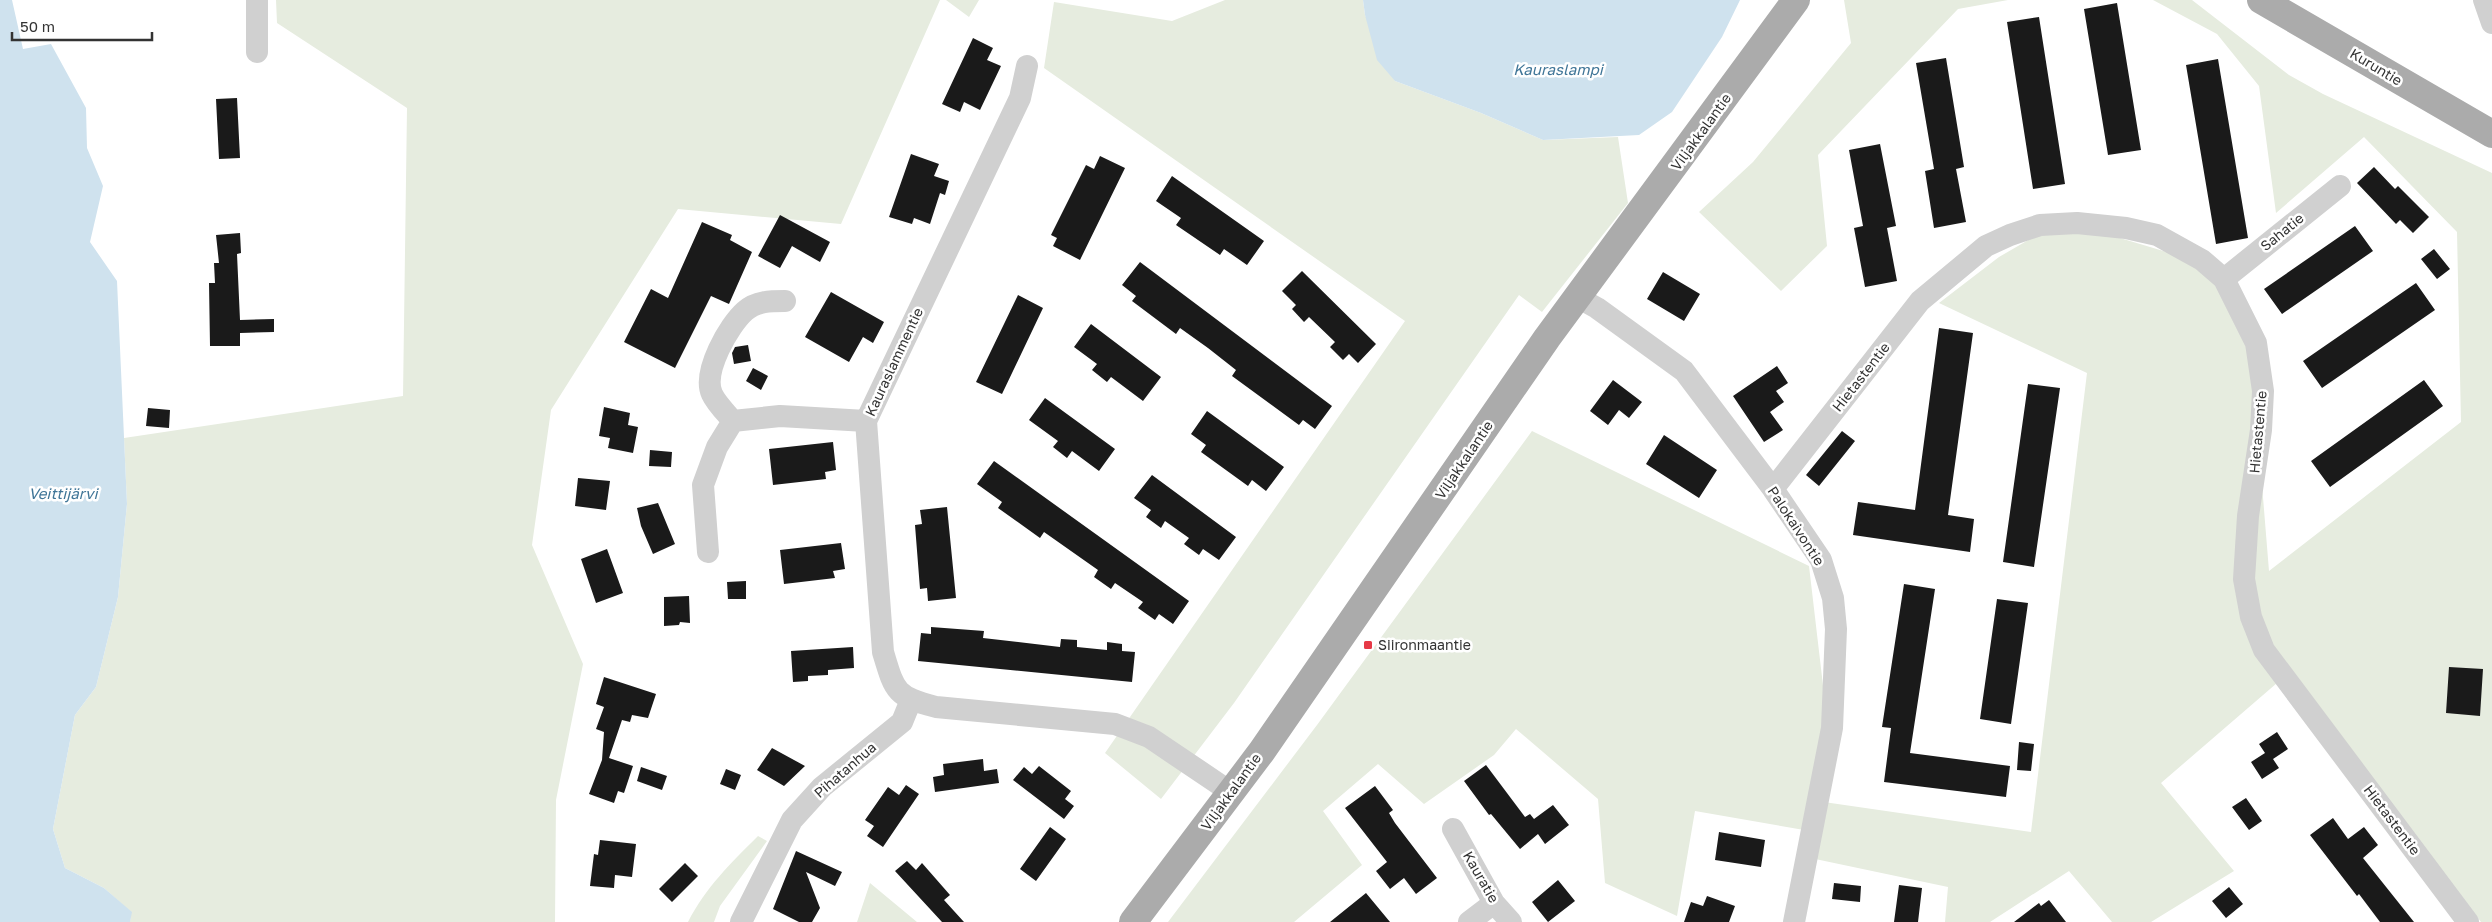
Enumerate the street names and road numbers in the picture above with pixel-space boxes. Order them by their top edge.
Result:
street label: Kuruntie [2347,44,2405,89]
street label: Viljakkalantie [1667,90,1734,174]
street label: Sahatie [2257,209,2307,254]
street label: Kauraslammentie [861,305,926,419]
street label: Hietastentie [1828,339,1893,415]
street label: Hietastentie [2245,390,2270,474]
street label: Viljakkalantie [1431,417,1496,502]
street label: Palokaivontie [1765,483,1828,569]
street label: Pihatanhua [810,738,879,801]
street label: Viljakkalantie [1197,750,1264,834]
street label: Hietastentie [2361,781,2424,858]
street label: Kauratie [1460,848,1503,905]

